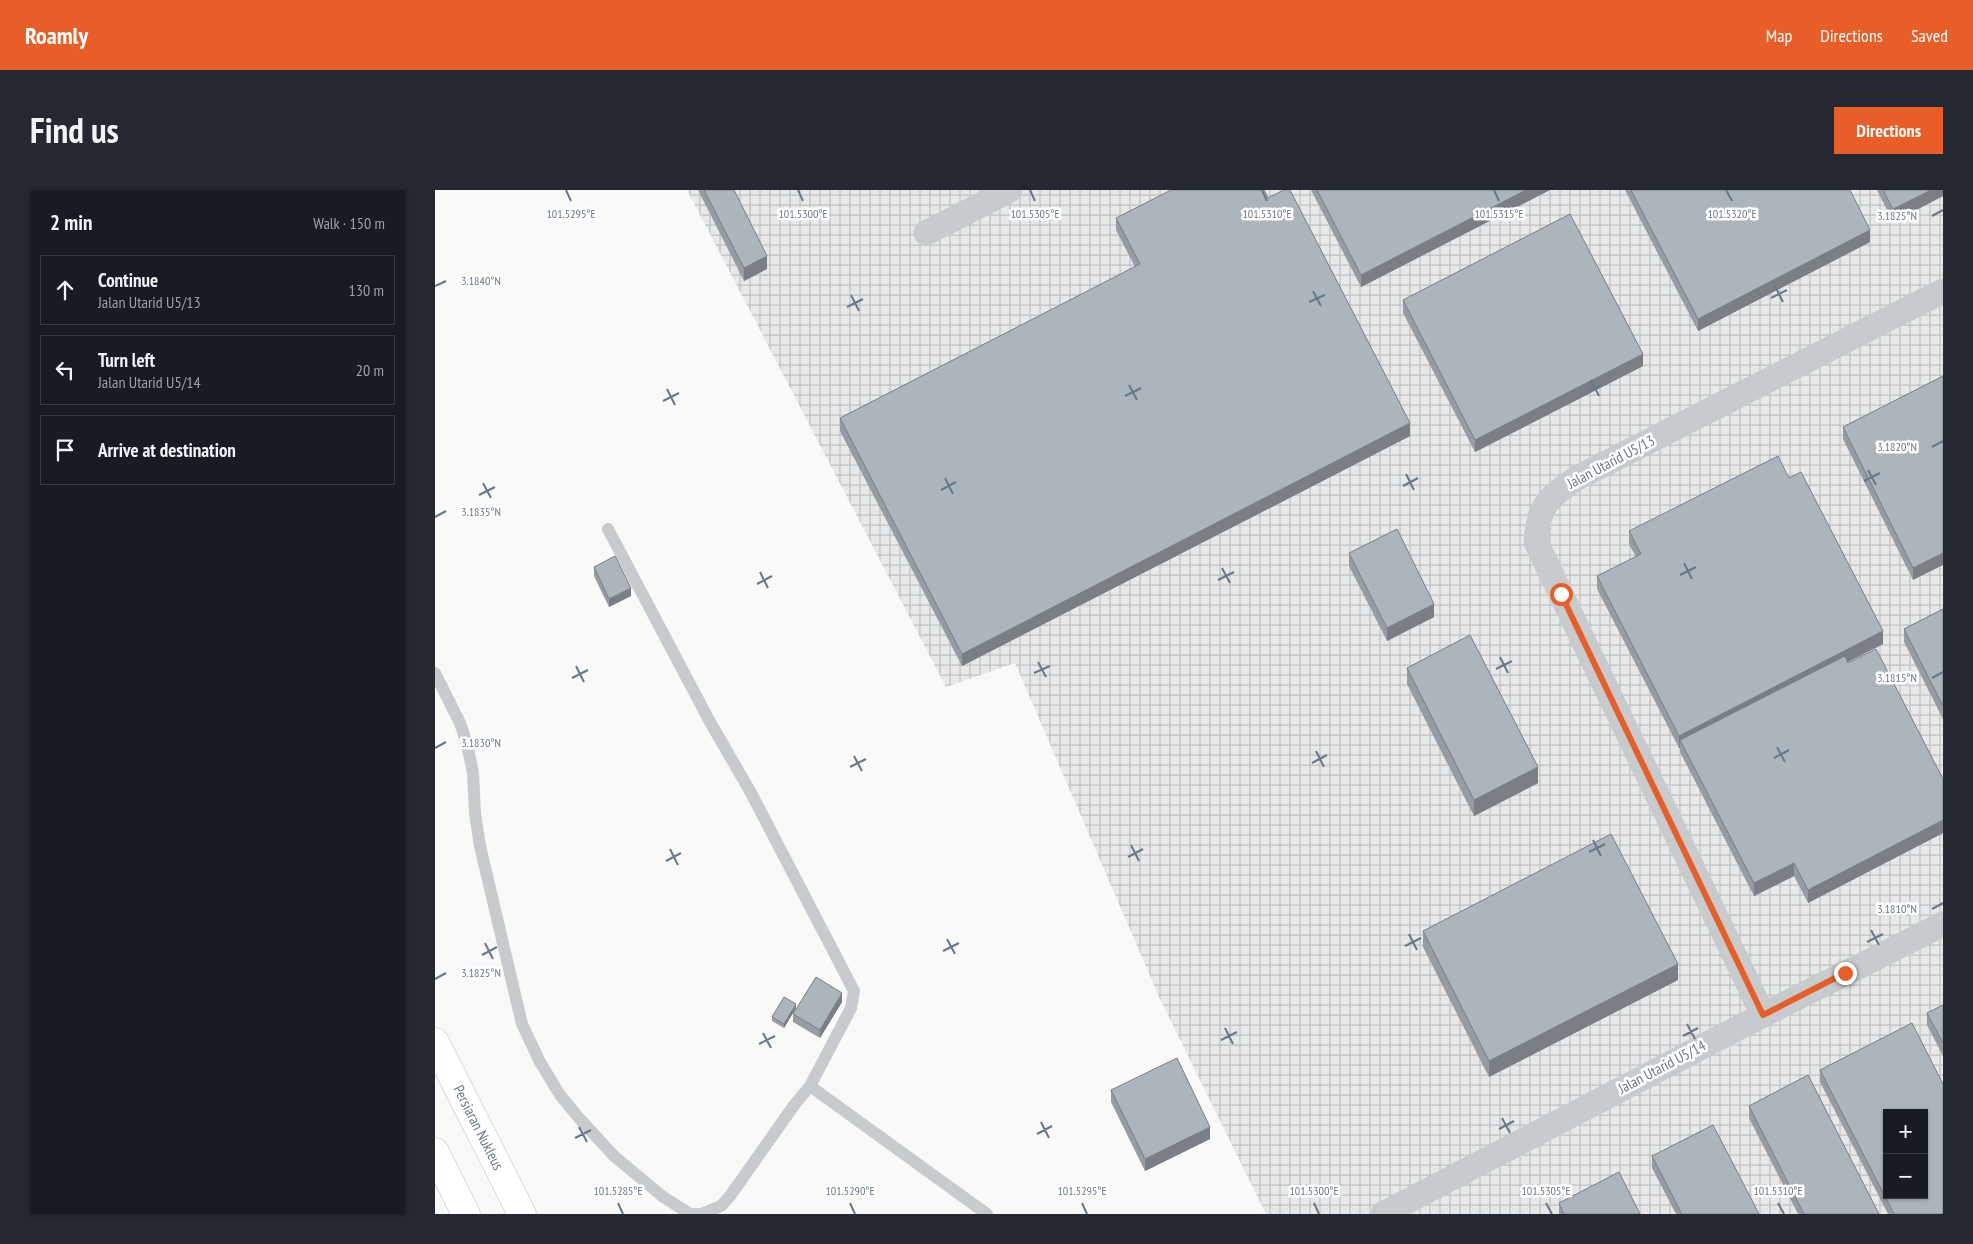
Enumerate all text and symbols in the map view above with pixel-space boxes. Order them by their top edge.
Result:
text: Roamly [25,20,88,51]
text: Map [1766,24,1792,47]
text: Directions [1820,24,1883,47]
text: Saved [1911,24,1948,47]
text: Find us [30,107,119,153]
button: Directions [1834,107,1943,154]
text: 101.5295°E [546,206,596,221]
text: 101.5300°E [778,206,828,221]
text: 101.5305°E [1010,206,1060,221]
text: 101.5310°E [1242,206,1292,221]
text: 101.5315°E [1474,206,1524,221]
text: 101.5320°E [1707,206,1757,221]
text: 3.1825°N [1877,208,1917,223]
text: 2 min [50,209,92,236]
text: Walk · 150 m [313,213,385,233]
text: Continue [98,268,158,292]
text: 3.1840°N [461,273,501,288]
icon: ahead [51,276,79,304]
text: 130 m [349,280,384,300]
text: Jalan Utarid U5/13 [98,292,201,312]
text: Turn left [98,348,155,372]
icon: left [51,356,79,384]
text: 20 m [356,360,384,380]
text: Jalan Utarid U5/14 [98,372,201,392]
street label: Jalan Utarid U5/13 [1563,431,1658,493]
icon: arrive [51,436,79,464]
text: Arrive at destination [98,438,236,462]
text: 3.1820°N [1877,439,1917,454]
text: 3.1835°N [461,504,501,519]
route start [1550,583,1573,606]
text: 3.1815°N [1877,670,1917,685]
text: 3.1830°N [461,735,501,750]
text: 3.1810°N [1877,901,1917,916]
route end [1834,962,1857,985]
text: 3.1825°N [461,965,501,980]
street label: Jalan Utarid U5/14 [1614,1035,1709,1098]
street label: Persiaran Nukleus [449,1082,508,1173]
map controls [1883,1109,1928,1199]
button: + [1883,1109,1928,1154]
button: − [1883,1154,1928,1199]
text: 101.5285°E [593,1183,643,1198]
text: 101.5290°E [825,1183,875,1198]
text: 101.5295°E [1057,1183,1107,1198]
text: 101.5300°E [1289,1183,1339,1198]
text: 101.5305°E [1521,1183,1571,1198]
text: 101.5310°E [1753,1183,1803,1198]

